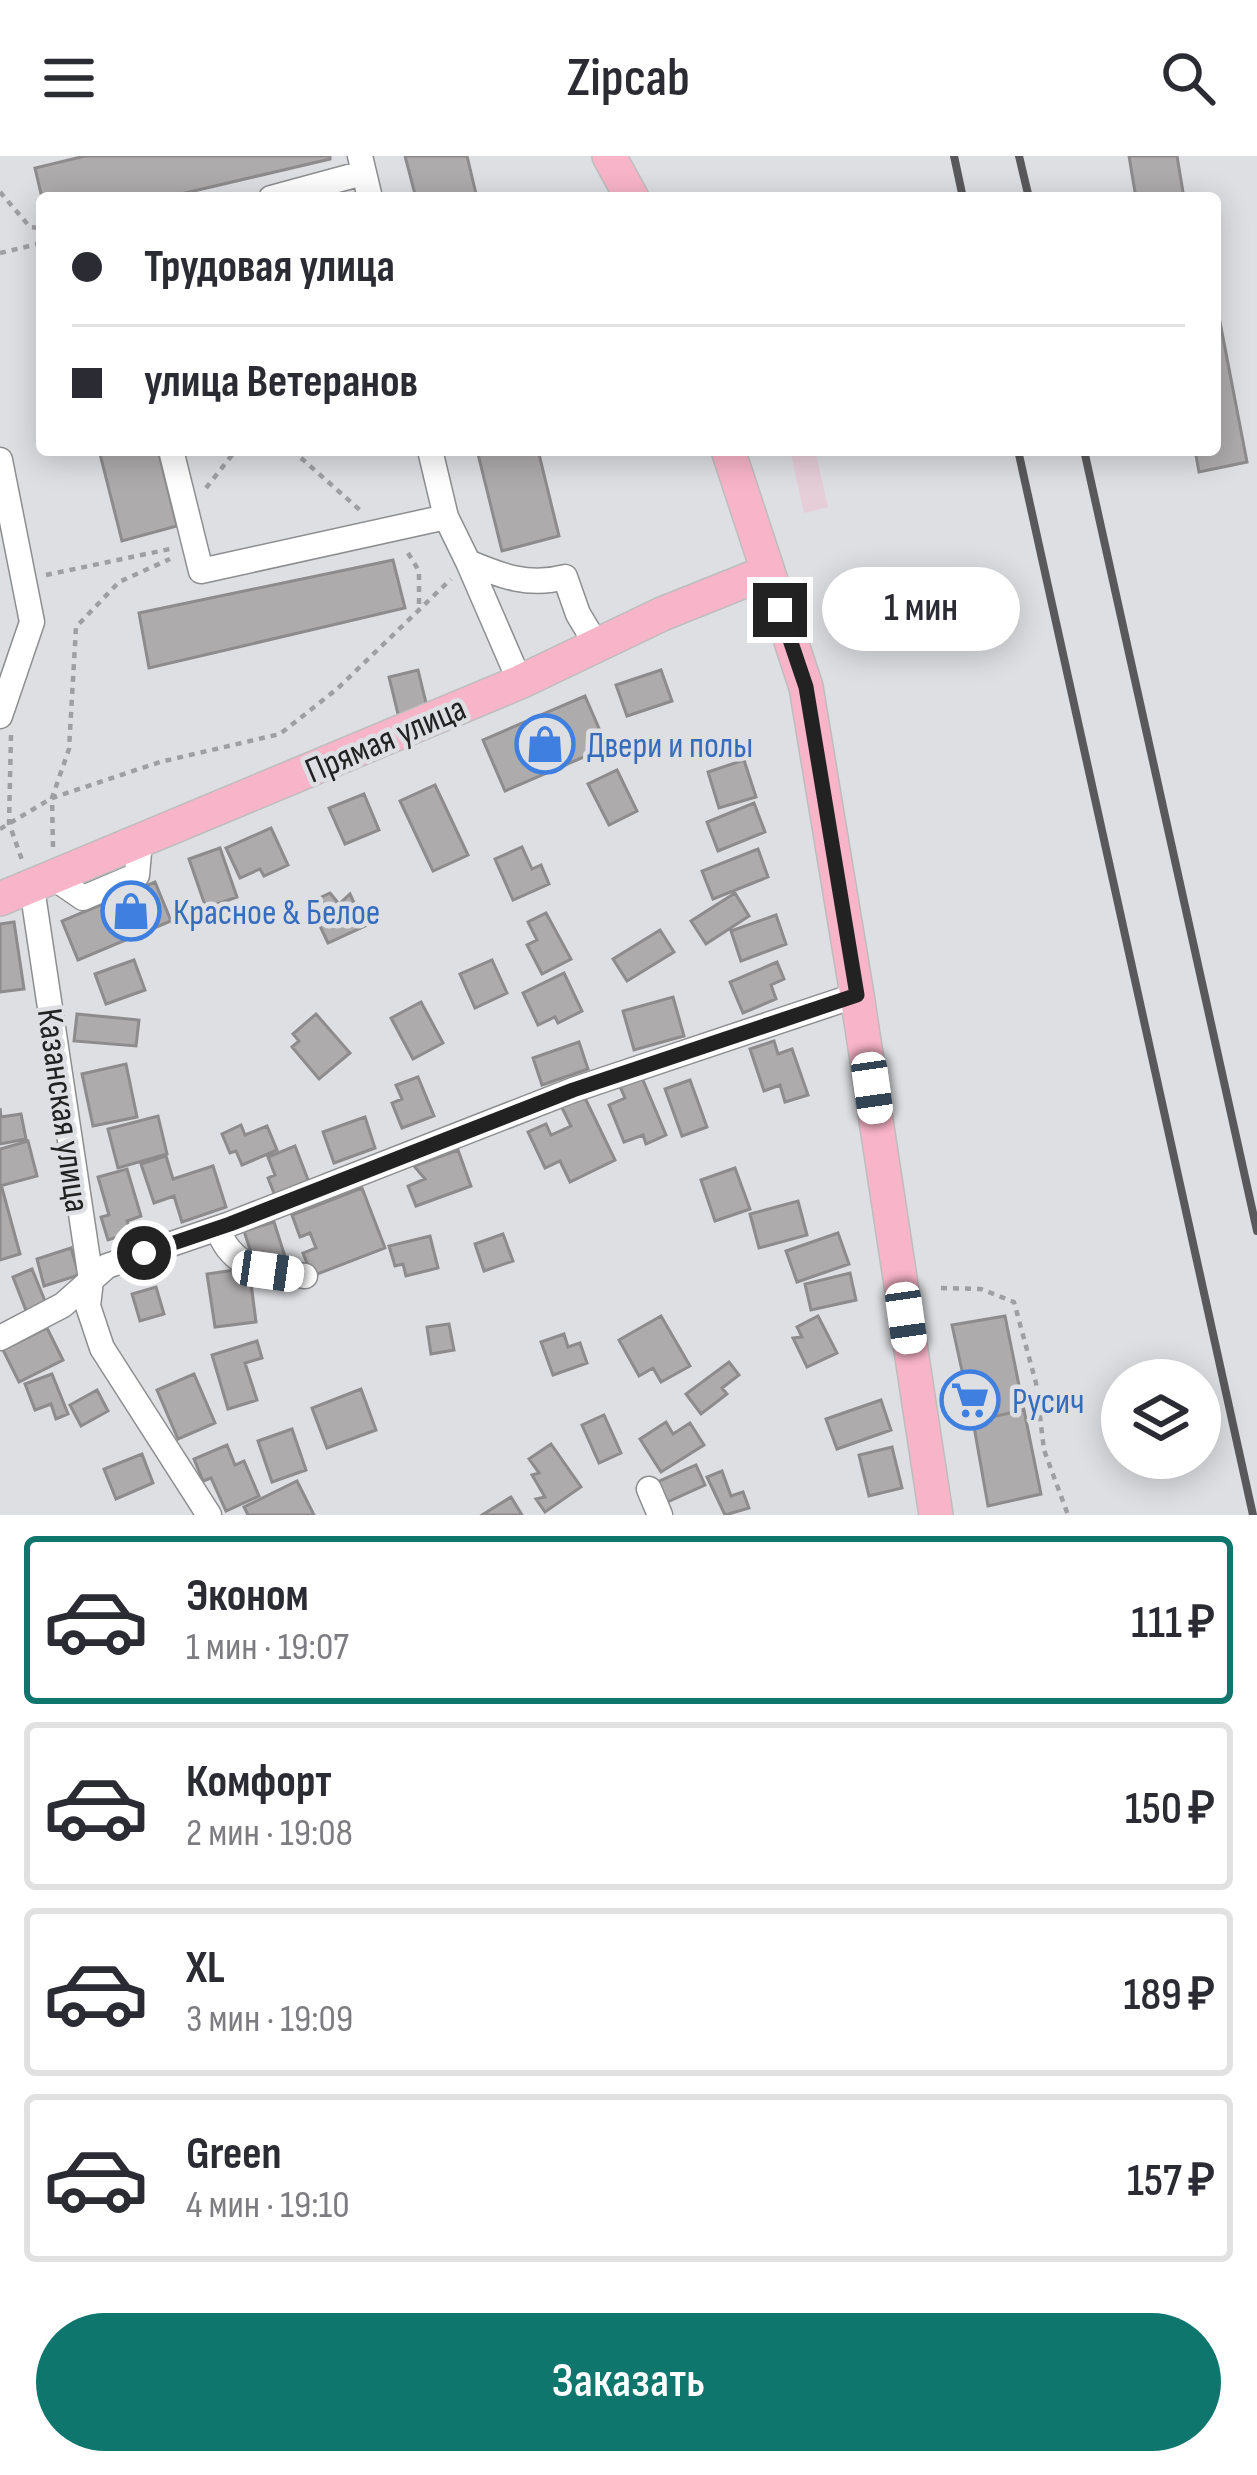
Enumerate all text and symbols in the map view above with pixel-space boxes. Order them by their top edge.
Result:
icon: menu [36,45,102,111]
icon: search [1155,45,1221,111]
text: Zipcab [567,46,690,111]
text: Трудовая улица [144,240,395,295]
text: улица Ветеранов [144,355,418,410]
callout: 1 мин [822,568,1020,652]
route end [753,583,807,637]
text: 1 мин [884,585,958,632]
street label: Прямая улица [299,687,473,793]
shop icon: Двери и полы [514,713,576,775]
place label: Двери и полы [587,725,753,768]
shop icon: Красное & Белое [100,880,162,942]
place label: Красное & Белое [173,892,380,935]
street label: Казанская улица [27,1006,98,1215]
car [849,1050,895,1126]
route start [117,1226,171,1280]
car [230,1248,306,1294]
car [883,1280,929,1356]
map controls [1101,1359,1221,1479]
button: layers [1101,1359,1221,1479]
supermarket icon: Русич [939,1369,1001,1431]
place label: Русич [1012,1381,1085,1424]
icon: car [42,1566,150,1674]
text: Эконом [186,1569,309,1624]
text: 111 ₽ [1131,1596,1215,1651]
text: 1 мин · 19:07 [186,1624,349,1671]
icon: car [42,1752,150,1860]
text: Комфорт [186,1755,332,1810]
text: 150 ₽ [1125,1782,1215,1837]
text: 2 мин · 19:08 [186,1810,353,1857]
icon: car [42,1938,150,2046]
text: XL [186,1941,225,1996]
text: 189 ₽ [1124,1968,1215,2023]
text: 3 мин · 19:09 [186,1996,353,2043]
icon: car [42,2124,150,2232]
text: Green [186,2127,282,2182]
text: 157 ₽ [1127,2154,1215,2209]
text: 4 мин · 19:10 [186,2182,350,2229]
button: Заказать [36,2313,1221,2451]

